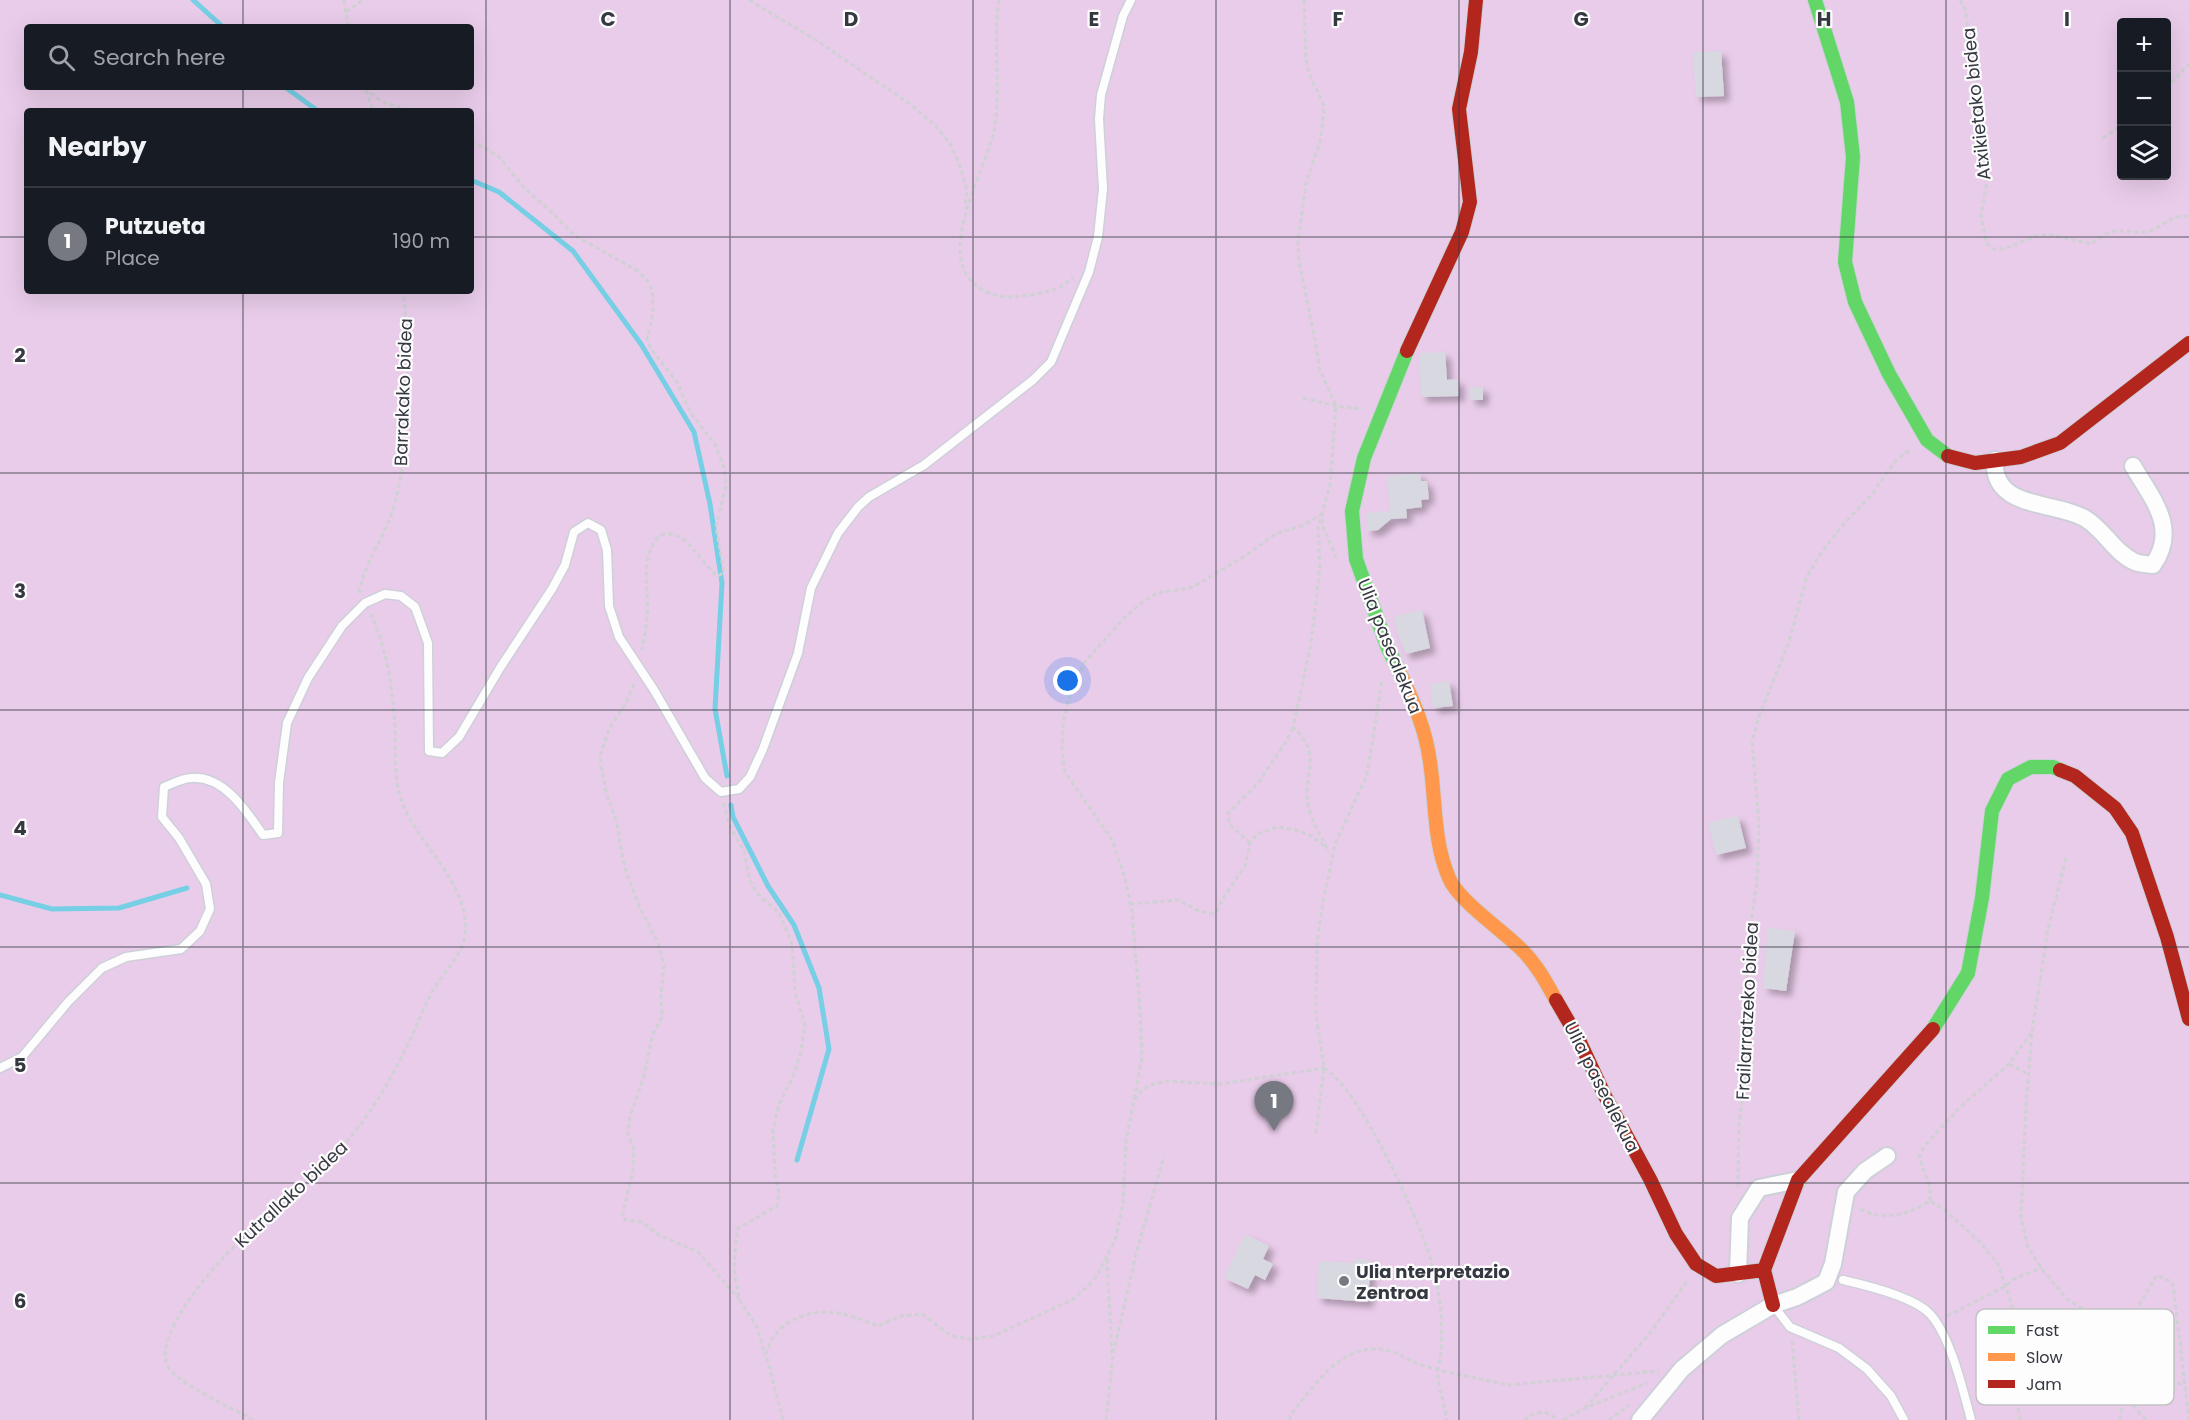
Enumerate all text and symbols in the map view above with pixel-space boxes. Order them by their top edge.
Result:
text: C [600,5,616,33]
text: D [844,5,858,33]
text: E [1089,5,1099,33]
text: F [1333,5,1344,33]
text: G [1573,5,1589,33]
text: H [1817,5,1831,33]
text: I [2064,5,2070,33]
map controls [2117,18,2171,180]
button: + [2117,18,2171,72]
search box [24,24,474,90]
street label: Atxikietako bidea [1956,27,1996,181]
icon: search [45,41,78,74]
text: Search here [93,42,226,73]
button: − [2117,72,2171,126]
button: layers [2117,126,2171,180]
text: Nearby [48,129,146,165]
text: Putzueta [105,211,206,242]
text: 1 [64,227,71,255]
text: 190 m [393,227,450,255]
text: Place [105,244,160,272]
street label: Barrakako bidea [388,318,418,466]
text: 2 [14,341,26,369]
street label: Ulia pasealekua [1352,575,1428,717]
text: 3 [14,577,26,605]
your location [1053,666,1082,695]
text: 4 [13,814,27,842]
street label: Frailarratzeko bidea [1730,921,1764,1101]
street label: Ulia pasealekua [1558,1017,1646,1157]
text: 5 [14,1051,27,1079]
pin: 1 [1254,1082,1294,1131]
street label: Kutrallako bidea [229,1135,353,1253]
place label: Ulia nterpretazio Zentroa [1356,1259,1510,1305]
marker: Ulia nterpretazio Zentroa [1337,1274,1351,1288]
text: 6 [14,1287,26,1315]
legend [1976,1309,2174,1405]
text: Fast [2026,1319,2059,1342]
text: Slow [2026,1346,2063,1369]
text: Jam [2026,1373,2062,1396]

